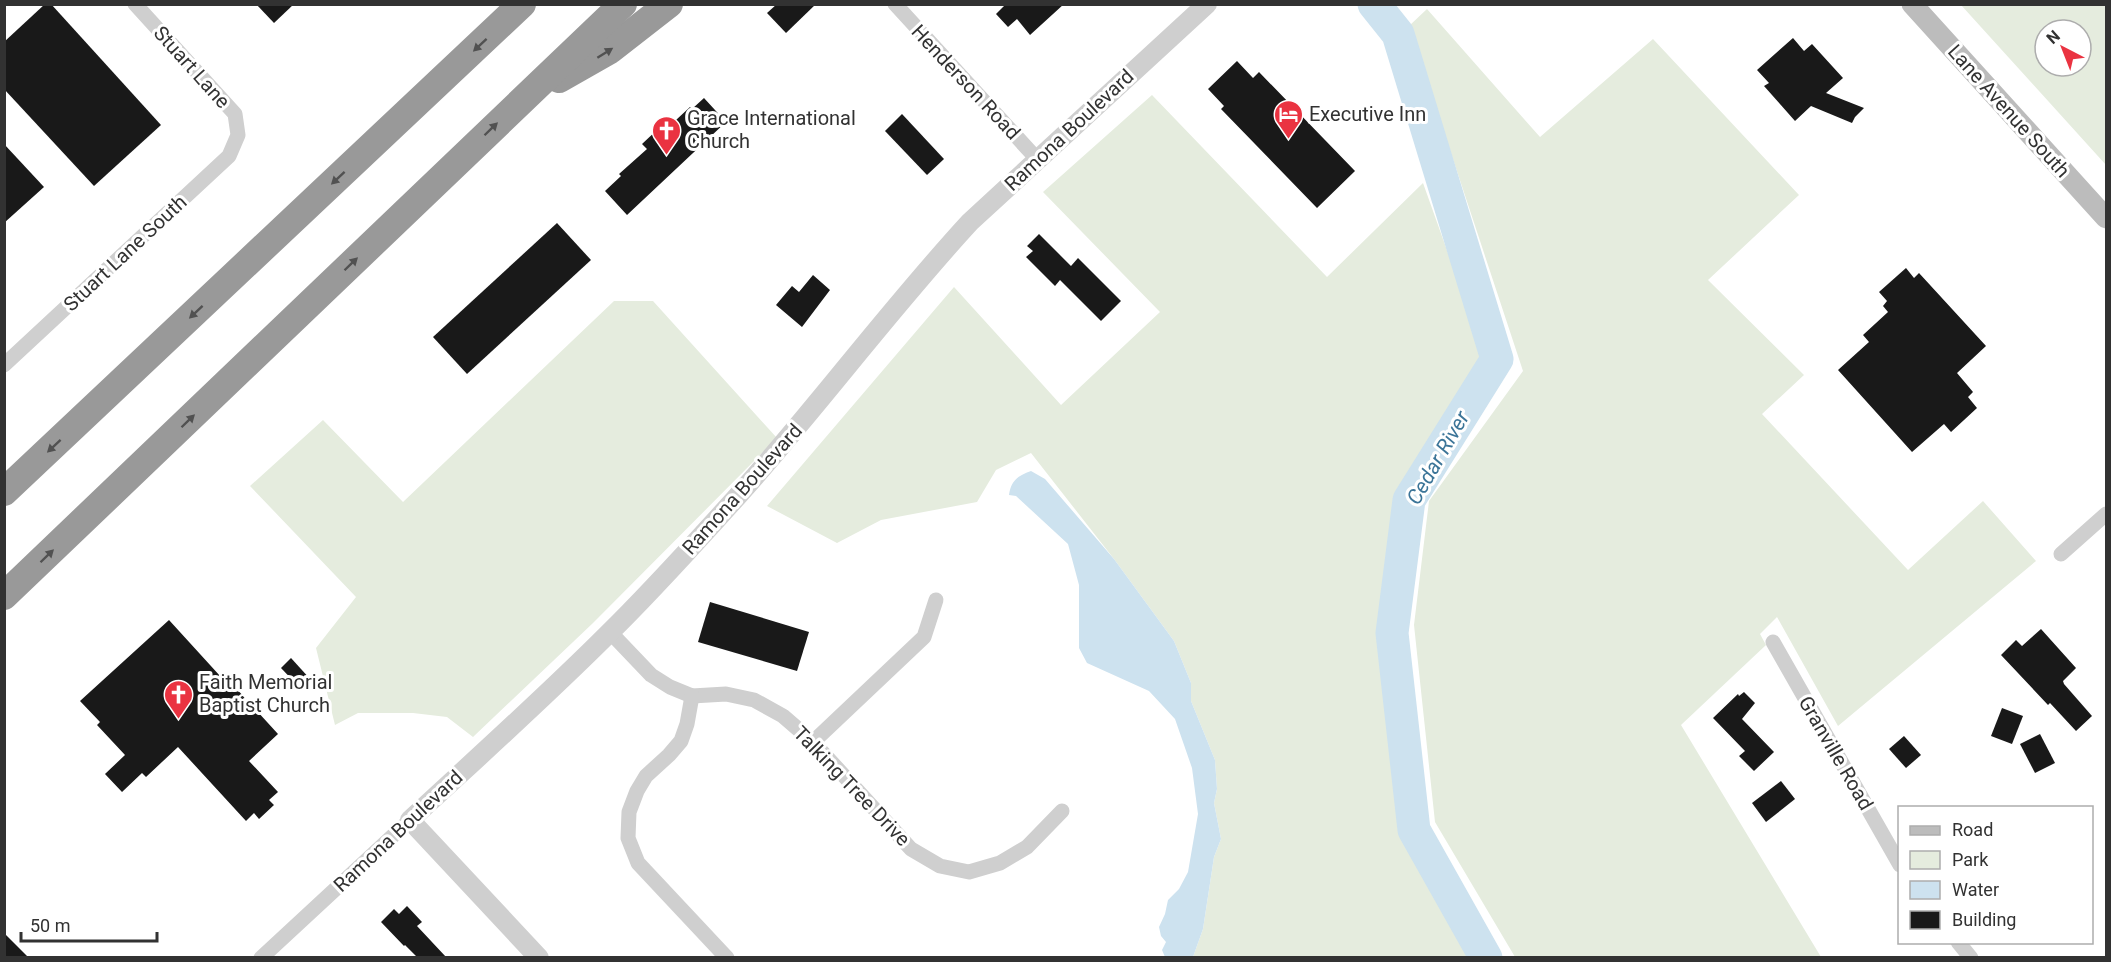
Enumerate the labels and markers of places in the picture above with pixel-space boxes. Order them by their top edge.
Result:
hotel icon: Executive Inn [1272,98,1304,140]
place label: Executive Inn [1309,102,1426,126]
place label: Grace International Church [687,106,856,153]
church icon: Grace International Church [650,114,682,156]
place label: Faith Memorial Baptist Church [199,670,332,717]
church icon: Faith Memorial Baptist Church [162,678,194,720]

